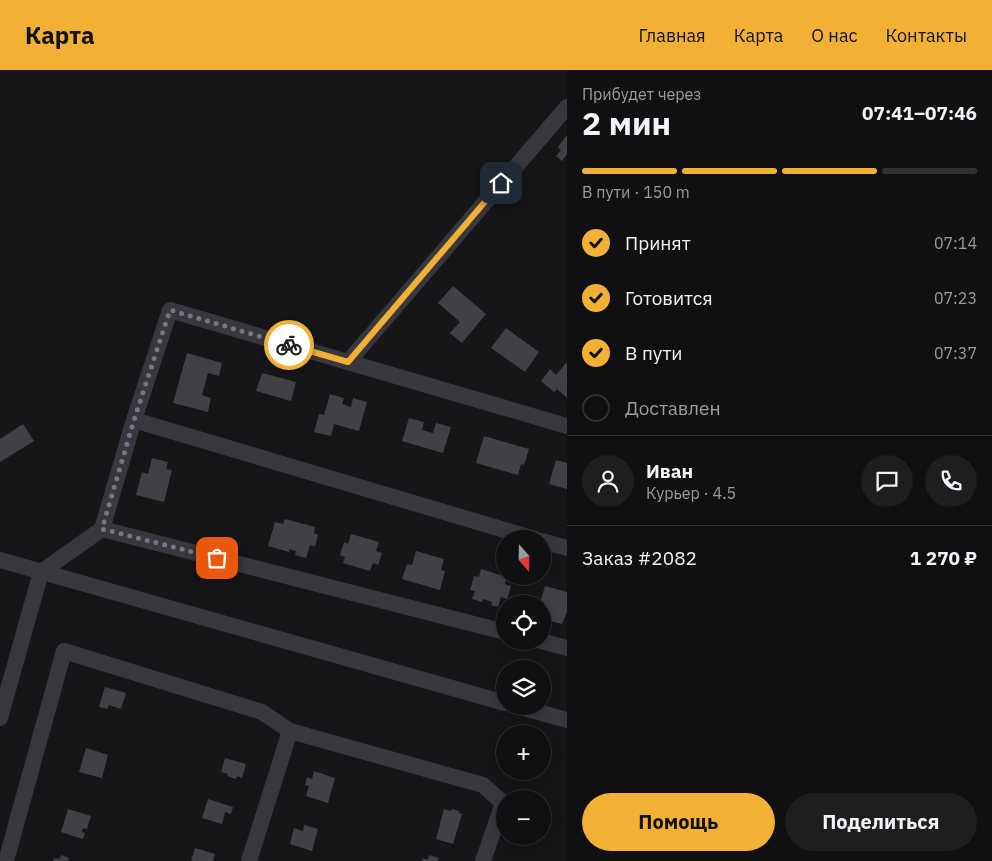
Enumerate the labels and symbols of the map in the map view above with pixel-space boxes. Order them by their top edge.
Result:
pin [480,162,522,204]
courier [264,320,314,370]
north arrow [496,530,551,585]
pin [196,537,238,579]

